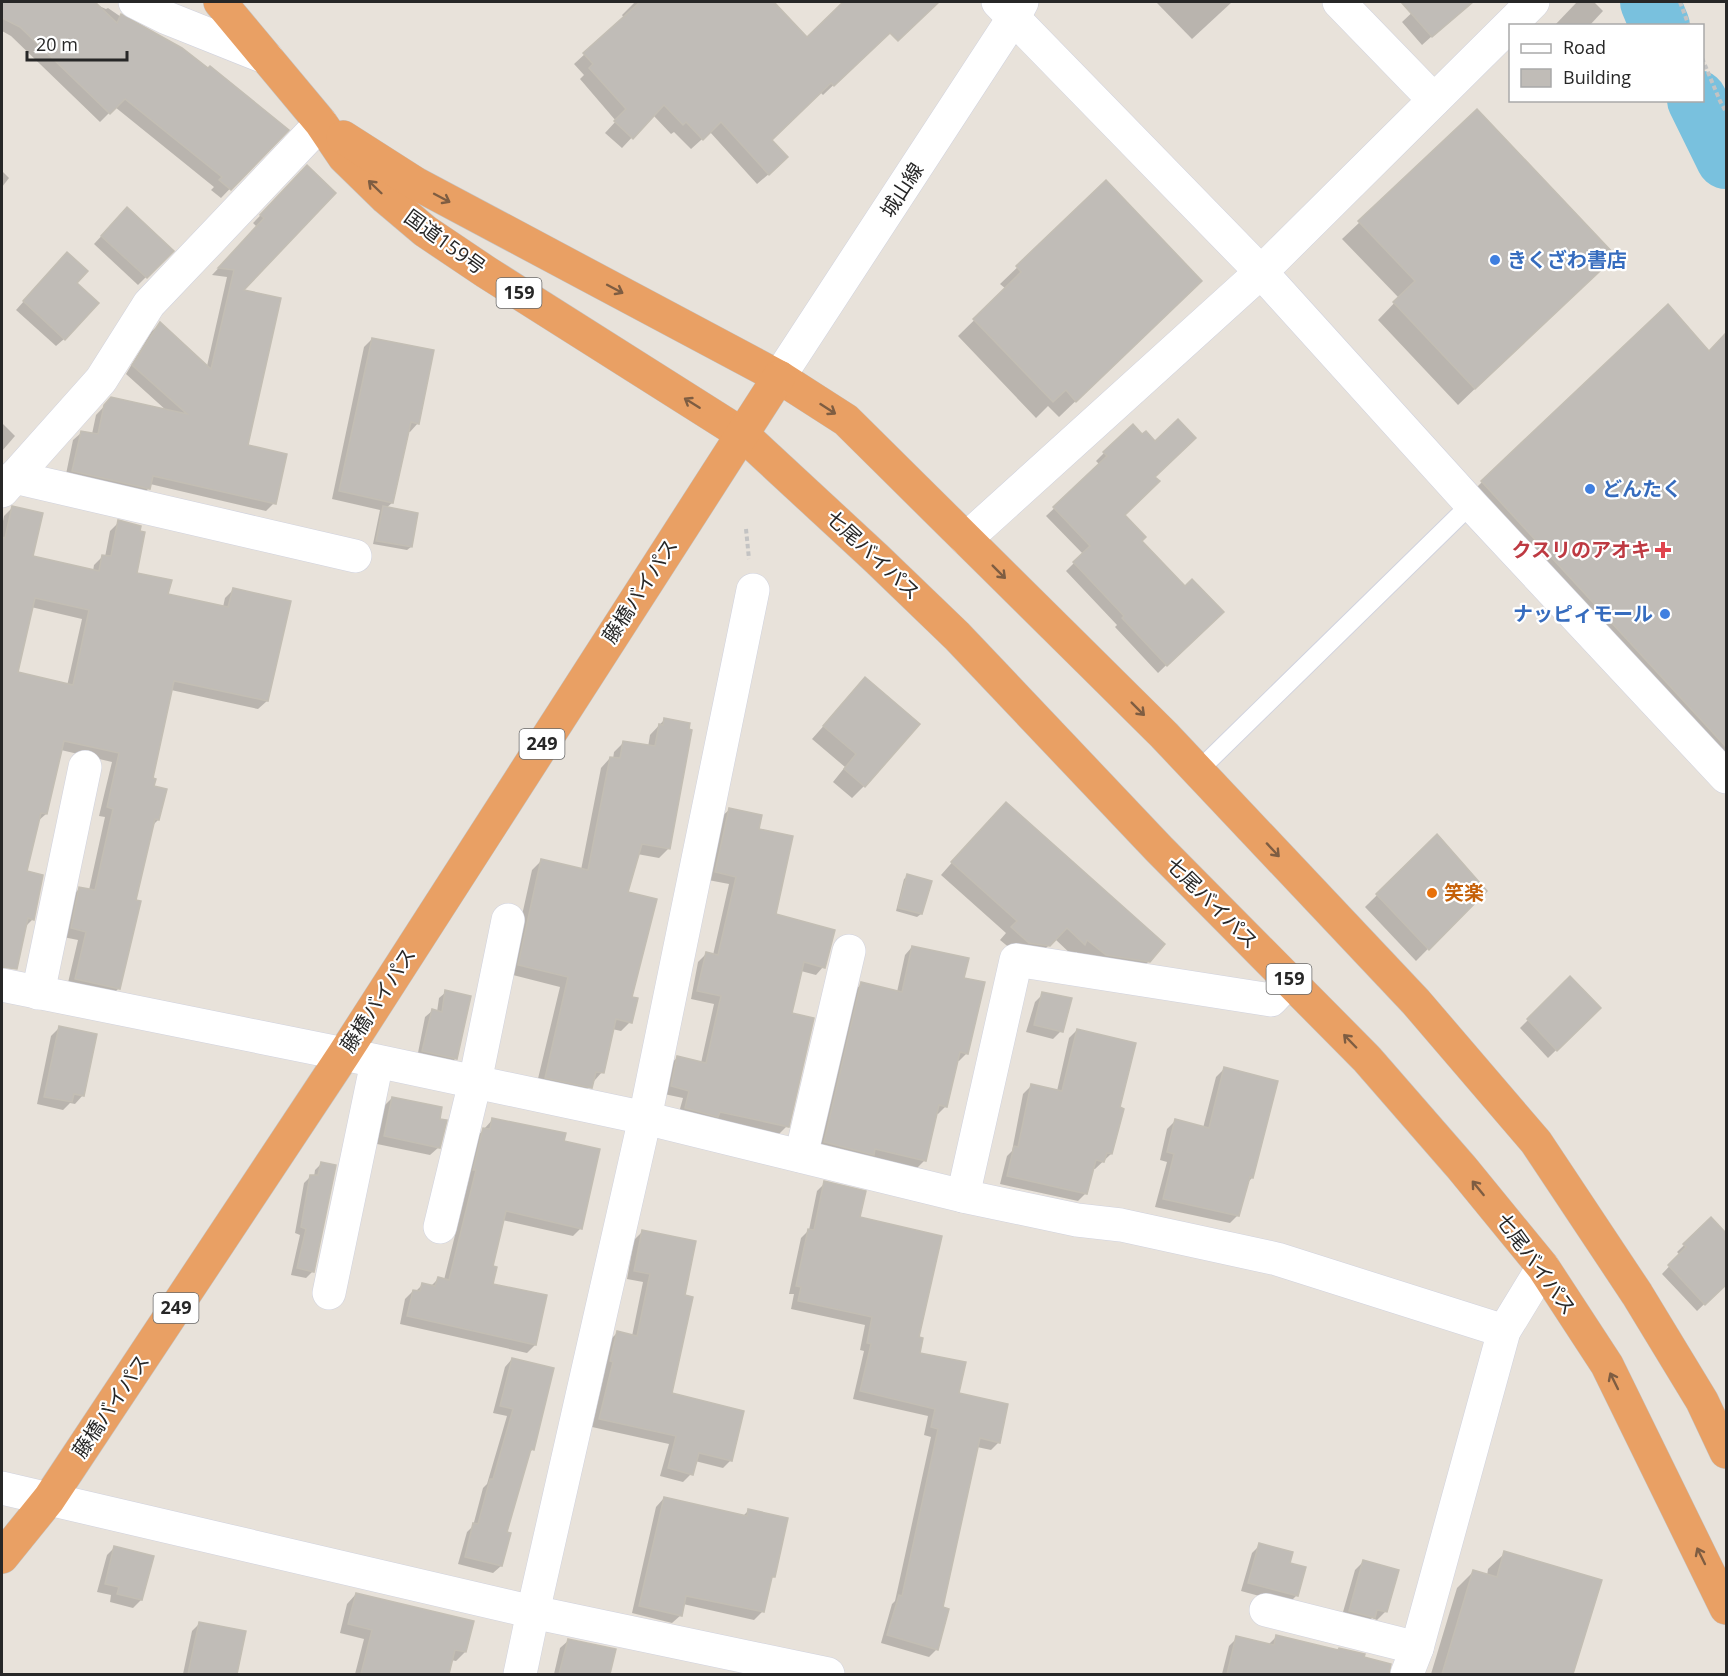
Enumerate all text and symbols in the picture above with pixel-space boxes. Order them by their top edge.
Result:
scale bar [27,24,128,62]
legend [1509,24,1704,102]
text: 20 m [36,32,78,56]
text: Road [1563,35,1606,59]
text: Building [1563,65,1631,89]
street label: 城山線 [874,157,929,222]
one-way arrow [368,180,383,195]
one-way arrow [433,192,451,204]
street label: 国道159号 [399,203,491,280]
place label: きくざわ書店 [1507,246,1627,273]
marker: きくざわ書店 [1488,253,1502,267]
road number: 159 [496,278,542,308]
one-way arrow [605,284,623,295]
one-way arrow [684,397,701,409]
one-way arrow [819,403,836,415]
place label: どんたく [1602,475,1682,502]
marker: どんたく [1583,482,1597,496]
street label: 七尾バイパス [820,504,926,605]
street label: 藤橋バイパス [596,533,683,648]
place label: クスリのアオキ [1512,536,1651,563]
marker: クスリのアオキ [1656,543,1670,557]
one-way arrow [992,565,1007,579]
place label: ナッピィモール [1513,600,1653,627]
marker: ナッピィモール [1658,607,1672,621]
one-way arrow [1130,702,1145,717]
road number: 249 [520,729,564,759]
one-way arrow [1265,842,1279,857]
street label: 七尾バイパス [1161,851,1264,954]
place label: 笑楽 [1444,879,1484,906]
marker: 笑楽 [1425,886,1439,900]
street label: 藤橋バイパス [334,942,421,1057]
road number: 159 [1266,964,1312,994]
one-way arrow [1342,1034,1357,1049]
one-way arrow [1471,1181,1485,1196]
street label: 七尾バイパス [1490,1207,1582,1320]
road number: 249 [154,1293,198,1323]
street label: 藤橋バイパス [66,1349,155,1463]
one-way arrow [1608,1372,1620,1390]
one-way arrow [1694,1547,1706,1565]

